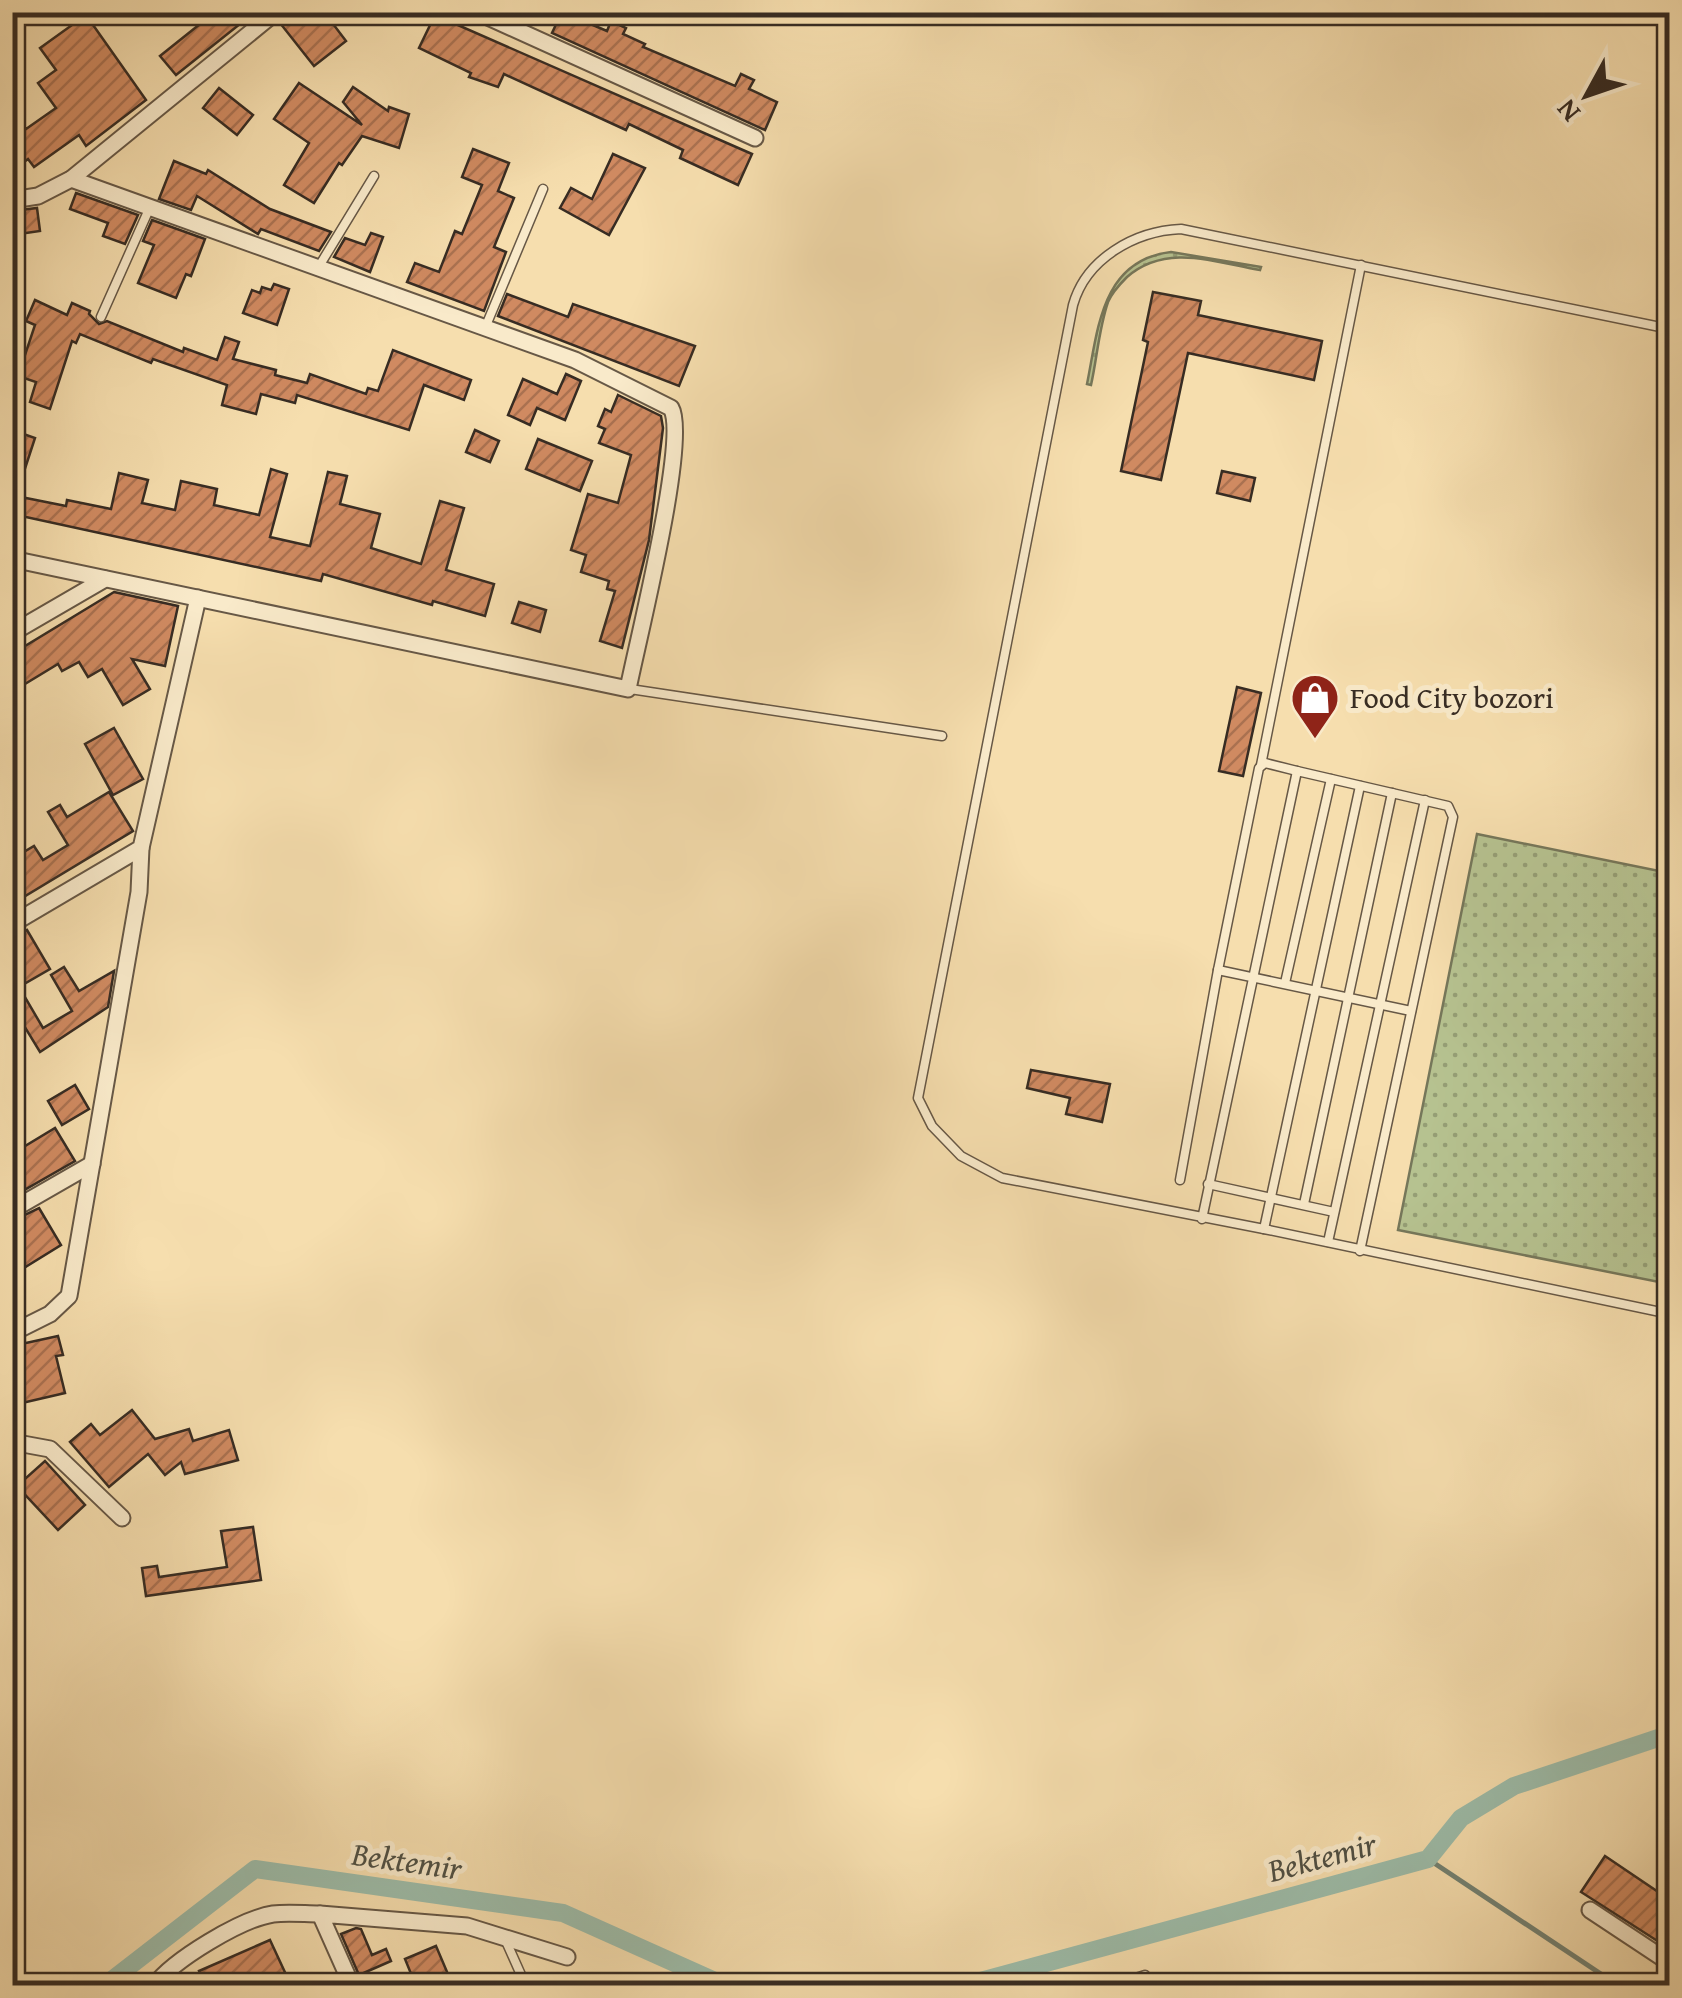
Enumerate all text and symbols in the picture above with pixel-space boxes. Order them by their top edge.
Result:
north arrow [1537,45,1637,145]
text: N [1546,91,1589,132]
shop icon: Food City bozori [1289,672,1341,740]
place label: Food City bozori [1350,675,1554,719]
water label: Bektemir [1261,1819,1382,1894]
water label: Bektemir [348,1829,466,1892]

